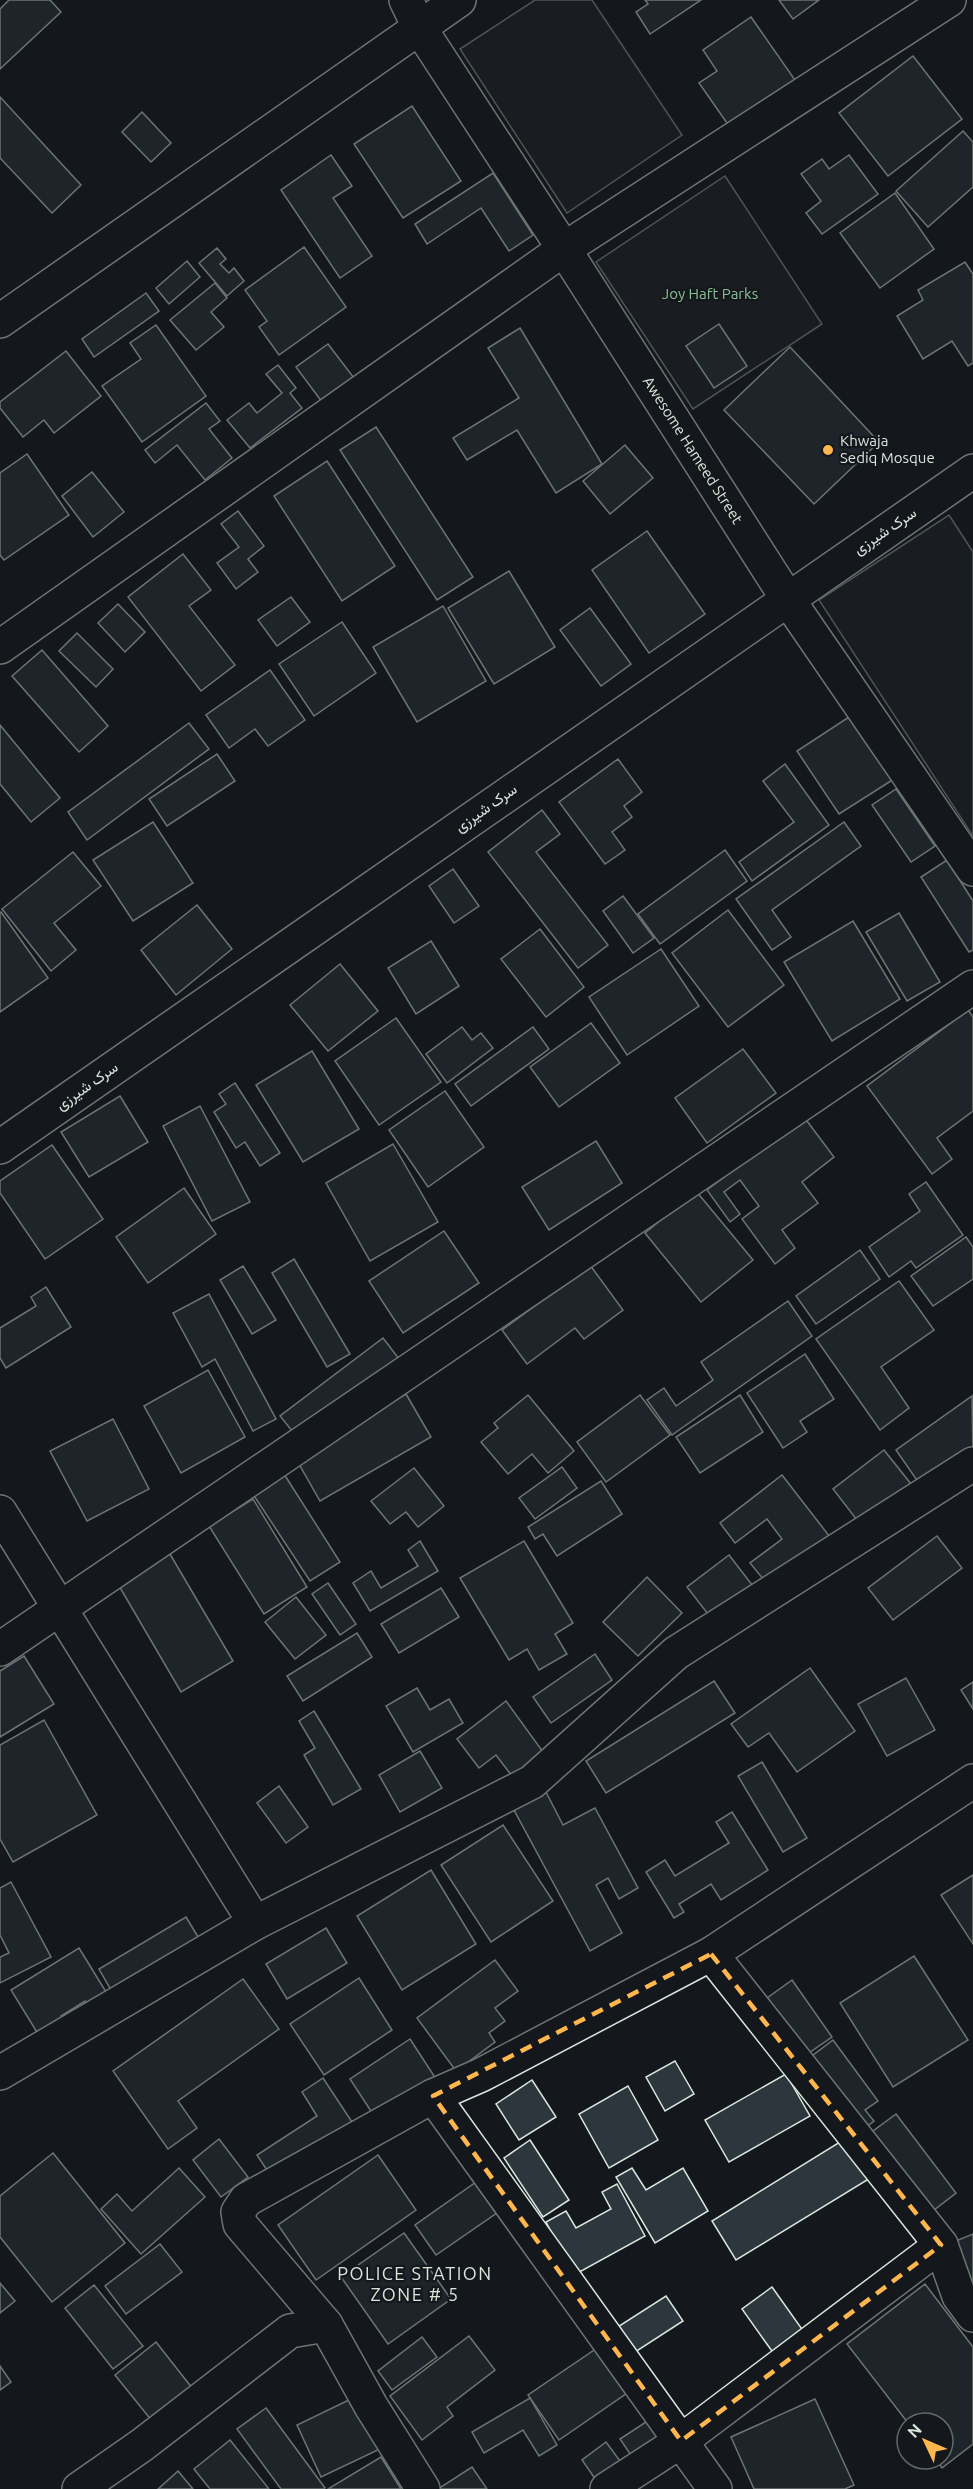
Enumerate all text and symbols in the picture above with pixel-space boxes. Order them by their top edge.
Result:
park label: Joy Haft Parks [662,285,758,302]
street label: Awesome Hameed Street [640,373,746,527]
place label: Khwaja Sediq Mosque [840,432,935,466]
marker: Khwaja Sediq Mosque [821,443,835,457]
street label: سرک شیرزی [850,503,921,559]
street label: سرک شیرزی [451,780,521,837]
street label: سرک شیرزی [52,1058,122,1115]
district label: POLICE STATION ZONE # 5 [337,2263,493,2304]
north arrow [895,2411,955,2471]
text: N [904,2420,925,2441]

